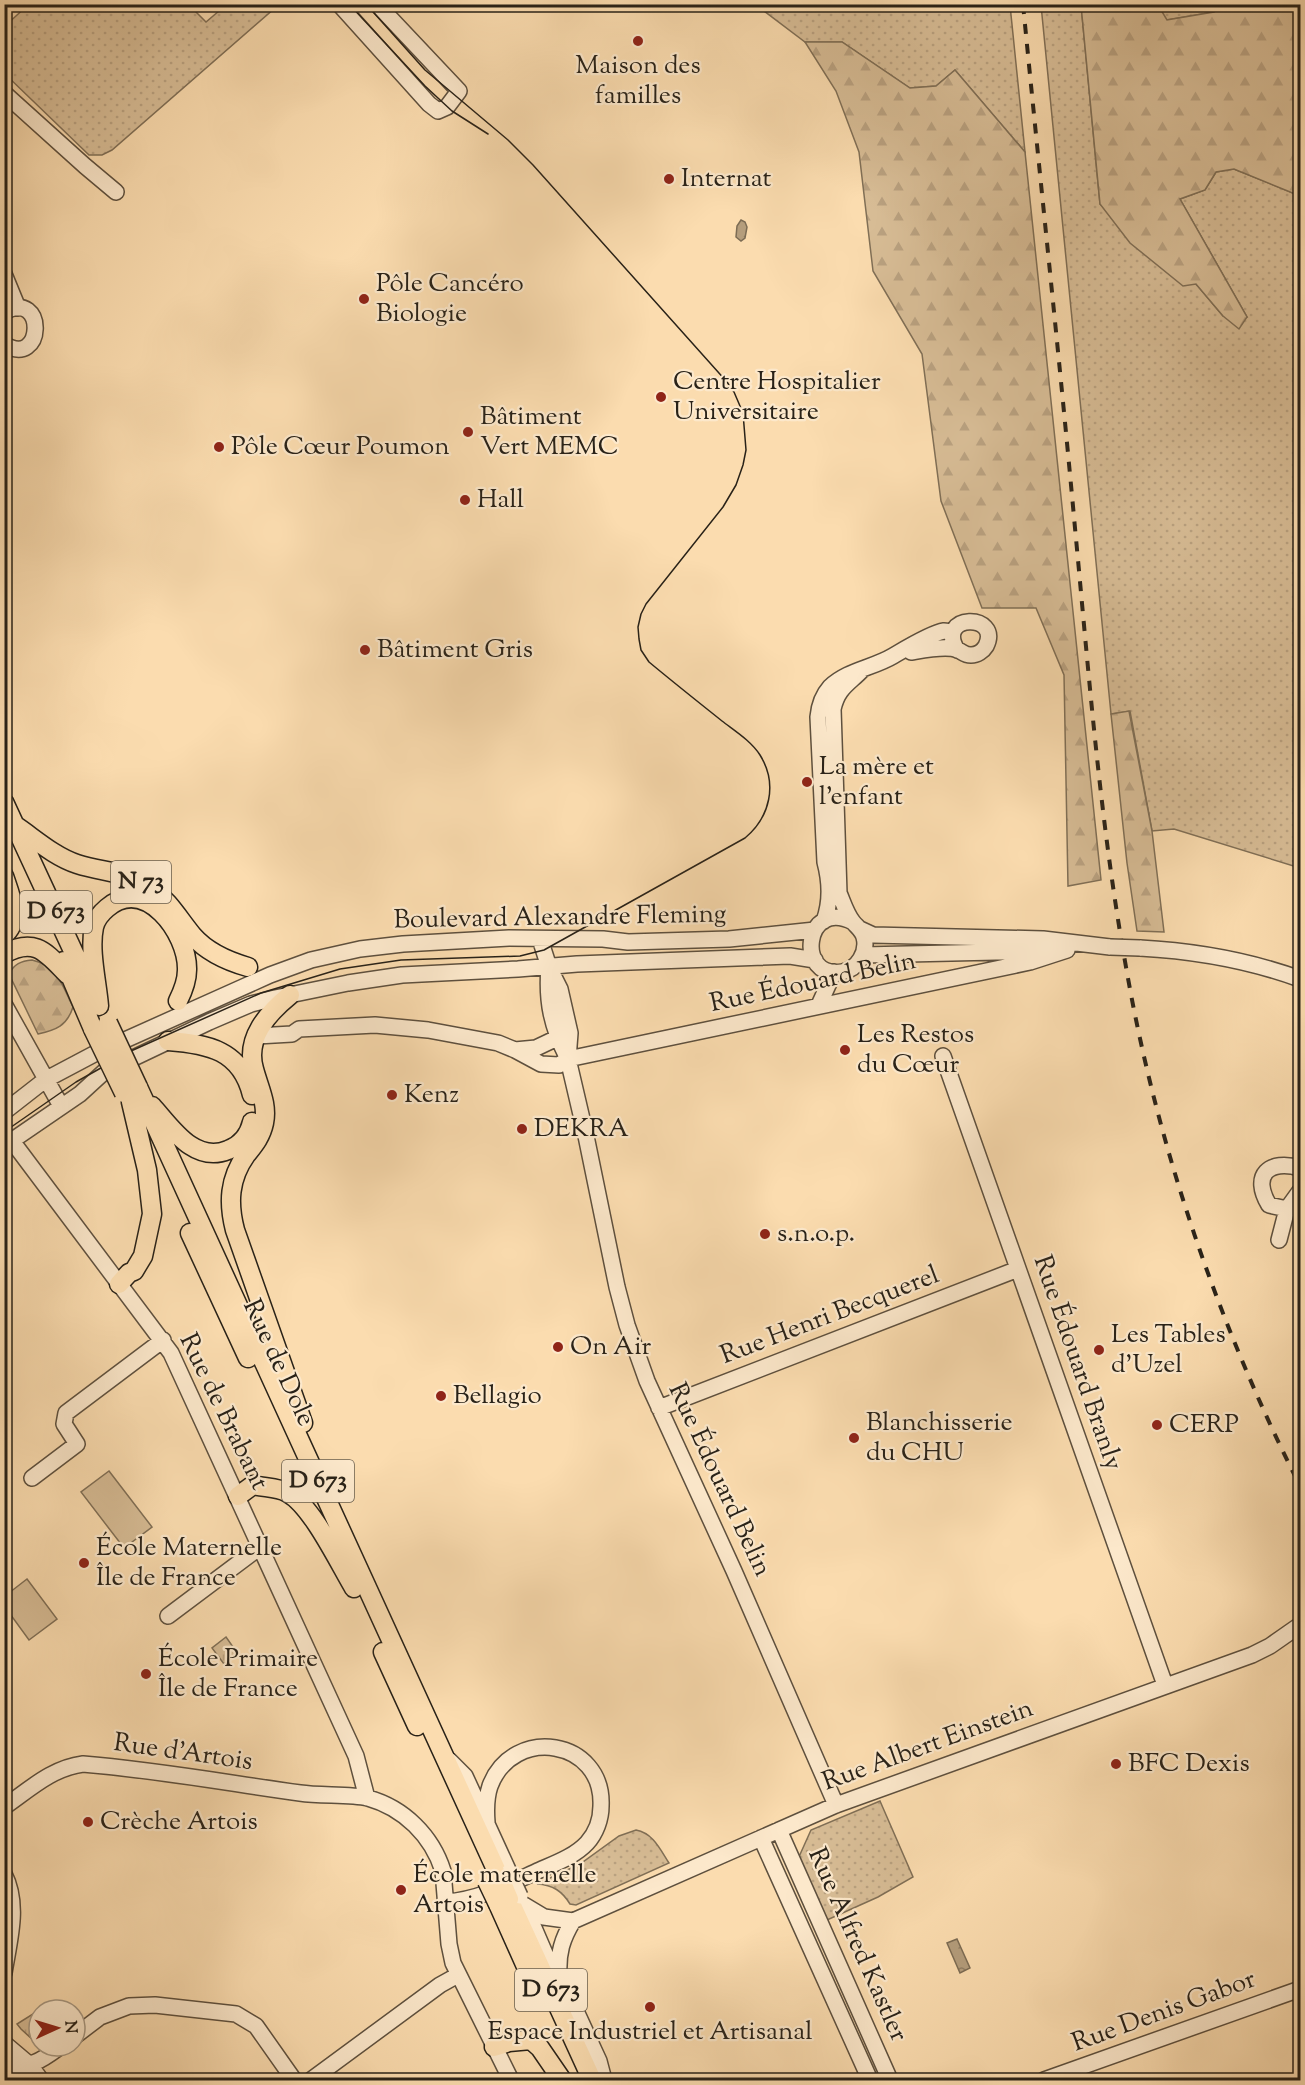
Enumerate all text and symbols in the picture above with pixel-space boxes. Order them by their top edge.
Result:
marker: Maison des familles [631,34,645,48]
place label: Maison des familles [575,48,701,115]
place label: Internat [681,161,771,198]
marker: Internat [662,172,676,186]
place label: Pôle Cancéro Biologie [376,266,524,333]
marker: Pôle Cancéro Biologie [357,292,371,306]
place label: Centre Hospitalier Universitaire [673,364,881,431]
marker: Centre Hospitalier Universitaire [654,390,668,404]
place label: Bâtiment Vert MEMC [480,399,619,466]
marker: Bâtiment Vert MEMC [461,425,475,439]
place label: Pôle Cœur Poumon [231,429,450,466]
marker: Pôle Cœur Poumon [212,440,226,454]
place label: Hall [477,482,524,519]
marker: Hall [458,493,472,507]
place label: Bâtiment Gris [377,632,533,669]
marker: Bâtiment Gris [358,643,372,657]
place label: La mère et l'enfant [819,749,934,816]
marker: La mère et l'enfant [800,775,814,789]
road number: N 73 [111,861,171,903]
road number: D 673 [20,891,92,933]
street label: Boulevard Alexandre Fleming [393,897,727,939]
street label: Rue Édouard Belin [707,943,919,1023]
place label: Les Restos du Cœur [857,1017,974,1084]
marker: Les Restos du Cœur [838,1043,852,1057]
place label: Kenz [404,1077,459,1114]
marker: Kenz [385,1088,399,1102]
place label: DEKRA [534,1111,629,1148]
marker: DEKRA [515,1122,529,1136]
place label: s.n.o.p. [777,1216,855,1253]
marker: s.n.o.p. [758,1227,772,1241]
street label: Rue Édouard Branly [1023,1251,1131,1475]
street label: Rue Henri Becquerel [715,1257,945,1375]
street label: Rue de Dole [232,1293,324,1433]
place label: Les Tables d'Uzel [1111,1317,1226,1384]
street label: Rue de Brabant [169,1327,277,1497]
place label: On Air [570,1329,651,1366]
marker: On Air [551,1340,565,1354]
marker: Les Tables d'Uzel [1092,1343,1106,1357]
street label: Rue Édouard Belin [658,1377,780,1583]
place label: Bellagio [453,1378,542,1415]
marker: Bellagio [434,1389,448,1403]
place label: Blanchisserie du CHU [866,1405,1013,1472]
place label: CERP [1169,1407,1239,1444]
marker: CERP [1150,1418,1164,1432]
marker: Blanchisserie du CHU [847,1431,861,1445]
road number: D 673 [282,1460,354,1502]
place label: École Maternelle Île de France [96,1530,282,1597]
marker: École Maternelle Île de France [77,1556,91,1570]
place label: École Primaire Île de France [158,1641,318,1708]
marker: École Primaire Île de France [139,1667,153,1681]
street label: Rue Albert Einstein [817,1691,1039,1801]
street label: Rue d'Artois [111,1725,255,1781]
place label: BFC Dexis [1128,1746,1250,1783]
marker: BFC Dexis [1109,1757,1123,1771]
place label: Crèche Artois [100,1804,258,1841]
marker: Crèche Artois [81,1815,95,1829]
street label: Rue Alfred Kastler [798,1842,916,2048]
place label: École maternelle Artois [413,1857,597,1924]
marker: École maternelle Artois [394,1883,408,1897]
street label: Rue Denis Gabor [1067,1962,1261,2062]
road number: D 673 [515,1969,587,2011]
north arrow [27,1998,87,2058]
marker: Espace Industriel et Artisanal [643,2000,657,2014]
place label: Espace Industriel et Artisanal [487,2014,813,2051]
text: N [58,2020,81,2035]

